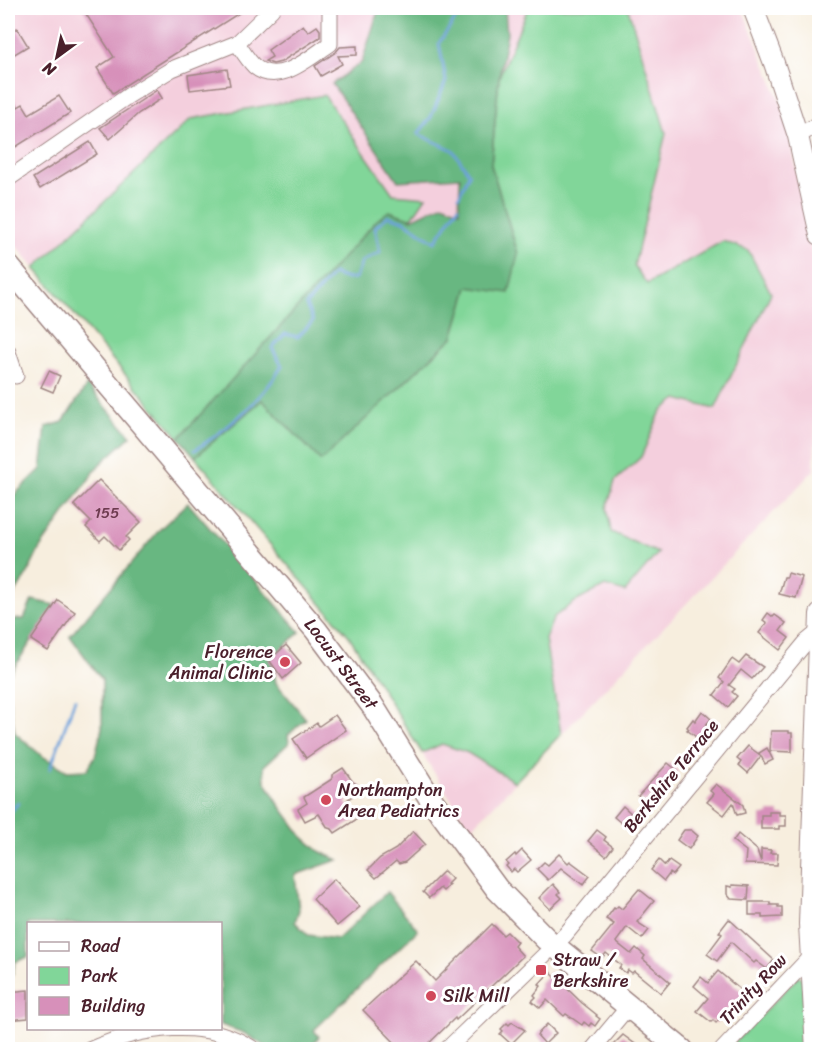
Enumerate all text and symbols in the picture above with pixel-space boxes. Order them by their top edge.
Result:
north arrow [27,27,87,87]
text: N [36,53,62,85]
house number: 155 [95,500,119,526]
street label: Locust Street [296,610,387,718]
place label: Florence Animal Clinic [168,636,273,689]
marker: Florence Animal Clinic [278,655,292,669]
street label: Berkshire Terrace [615,712,727,840]
place label: Northampton Area Pediatrics [337,774,460,827]
marker: Northampton Area Pediatrics [319,793,333,807]
legend [27,922,222,1030]
text: Road [81,930,121,962]
place label: Straw / Berkshire [553,944,629,997]
street label: Trinity Row [711,945,795,1032]
text: Park [81,960,118,992]
marker: Straw / Berkshire [534,963,548,977]
place label: Silk Mill [443,980,510,1012]
marker: Silk Mill [424,989,438,1003]
text: Building [81,990,145,1022]

